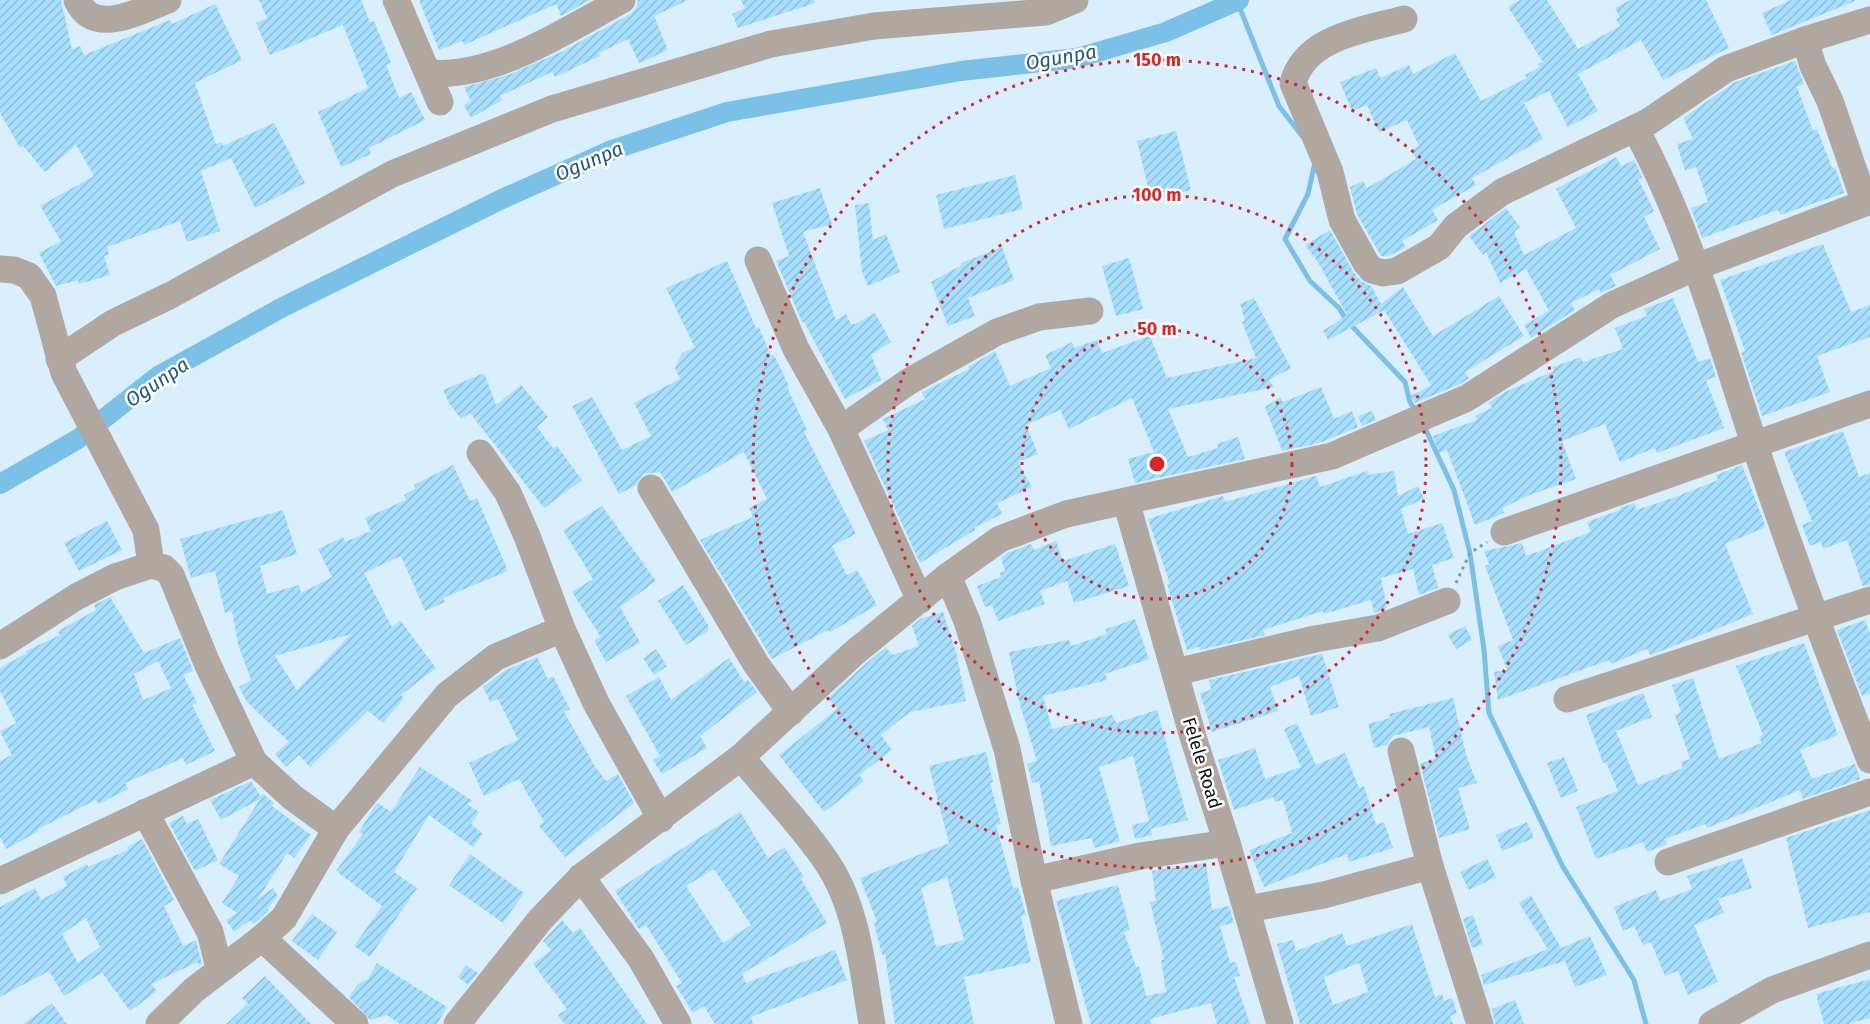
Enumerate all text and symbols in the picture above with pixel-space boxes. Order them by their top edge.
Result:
water label: Ogunpa [1024,39,1098,75]
text: 150 m [1133,49,1181,71]
water label: Ogunpa [551,136,627,186]
text: 100 m [1133,184,1181,206]
text: 50 m [1137,318,1177,340]
water label: Ogunpa [121,352,193,412]
centre of rings [1147,454,1167,474]
street label: Felele Road [1178,715,1226,811]

